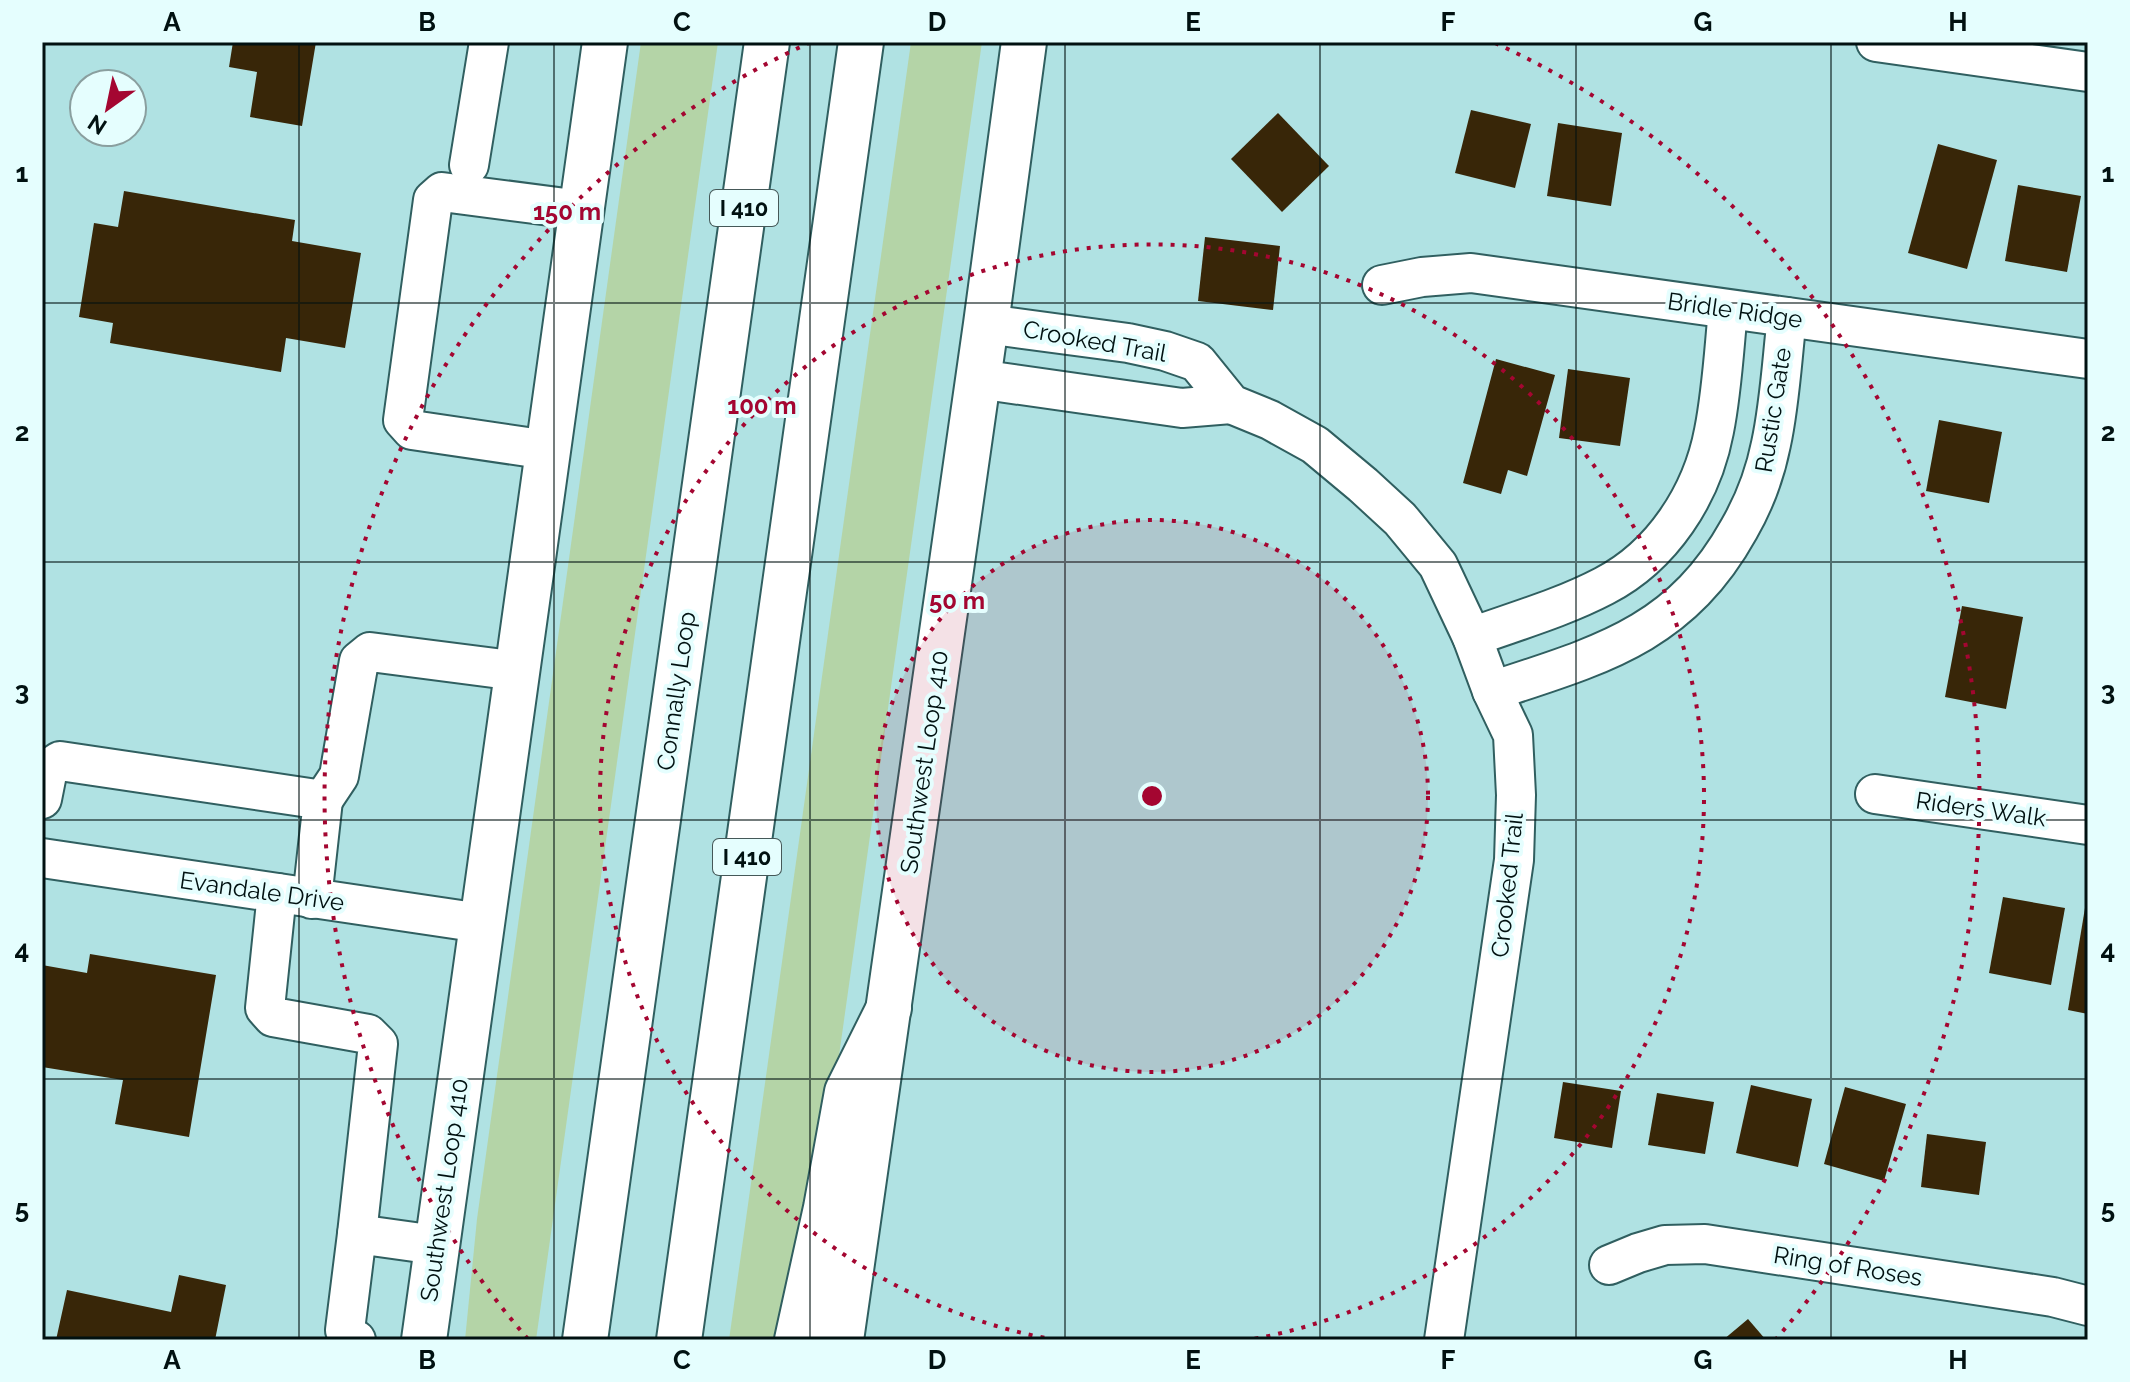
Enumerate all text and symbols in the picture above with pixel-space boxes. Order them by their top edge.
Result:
text: A [163,7,181,37]
text: B [418,7,436,37]
text: C [673,7,691,37]
text: D [928,7,946,37]
text: E [1185,7,1201,37]
text: F [1441,7,1456,37]
text: G [1694,7,1712,37]
text: H [1948,7,1968,37]
north arrow [68,68,148,148]
text: N [83,109,111,140]
text: 1 [16,158,29,188]
text: 1 [2102,158,2115,188]
road number: I 410 [710,190,778,226]
text: 150 m [533,197,601,226]
street label: Bridle Ridge [1666,286,1804,334]
street label: Crooked Trail [1021,314,1170,368]
street label: Rustic Gate [1749,346,1797,474]
text: 100 m [727,391,797,420]
text: 2 [15,417,29,447]
text: 2 [2101,417,2115,447]
text: 50 m [929,586,985,615]
street label: Connally Loop [651,610,701,772]
street label: Southwest Loop 410 [894,649,954,875]
text: 3 [15,676,29,706]
text: 3 [2101,676,2115,706]
centre of rings [1138,782,1166,810]
street label: Riders Walk [1914,786,2048,833]
street label: Crooked Trail [1485,811,1529,959]
road number: I 410 [713,839,781,875]
street label: Evandale Drive [178,865,346,917]
text: 4 [15,935,29,965]
text: 4 [2101,935,2115,965]
street label: Southwest Loop 410 [414,1077,474,1303]
text: 5 [15,1194,29,1224]
text: 5 [2101,1194,2115,1224]
street label: Ring of Roses [1772,1240,1924,1292]
text: A [163,1345,181,1375]
text: B [418,1345,436,1375]
text: C [673,1345,691,1375]
text: D [928,1345,946,1375]
text: E [1185,1345,1201,1375]
text: F [1441,1345,1456,1375]
text: G [1694,1345,1712,1375]
text: H [1948,1345,1968,1375]

